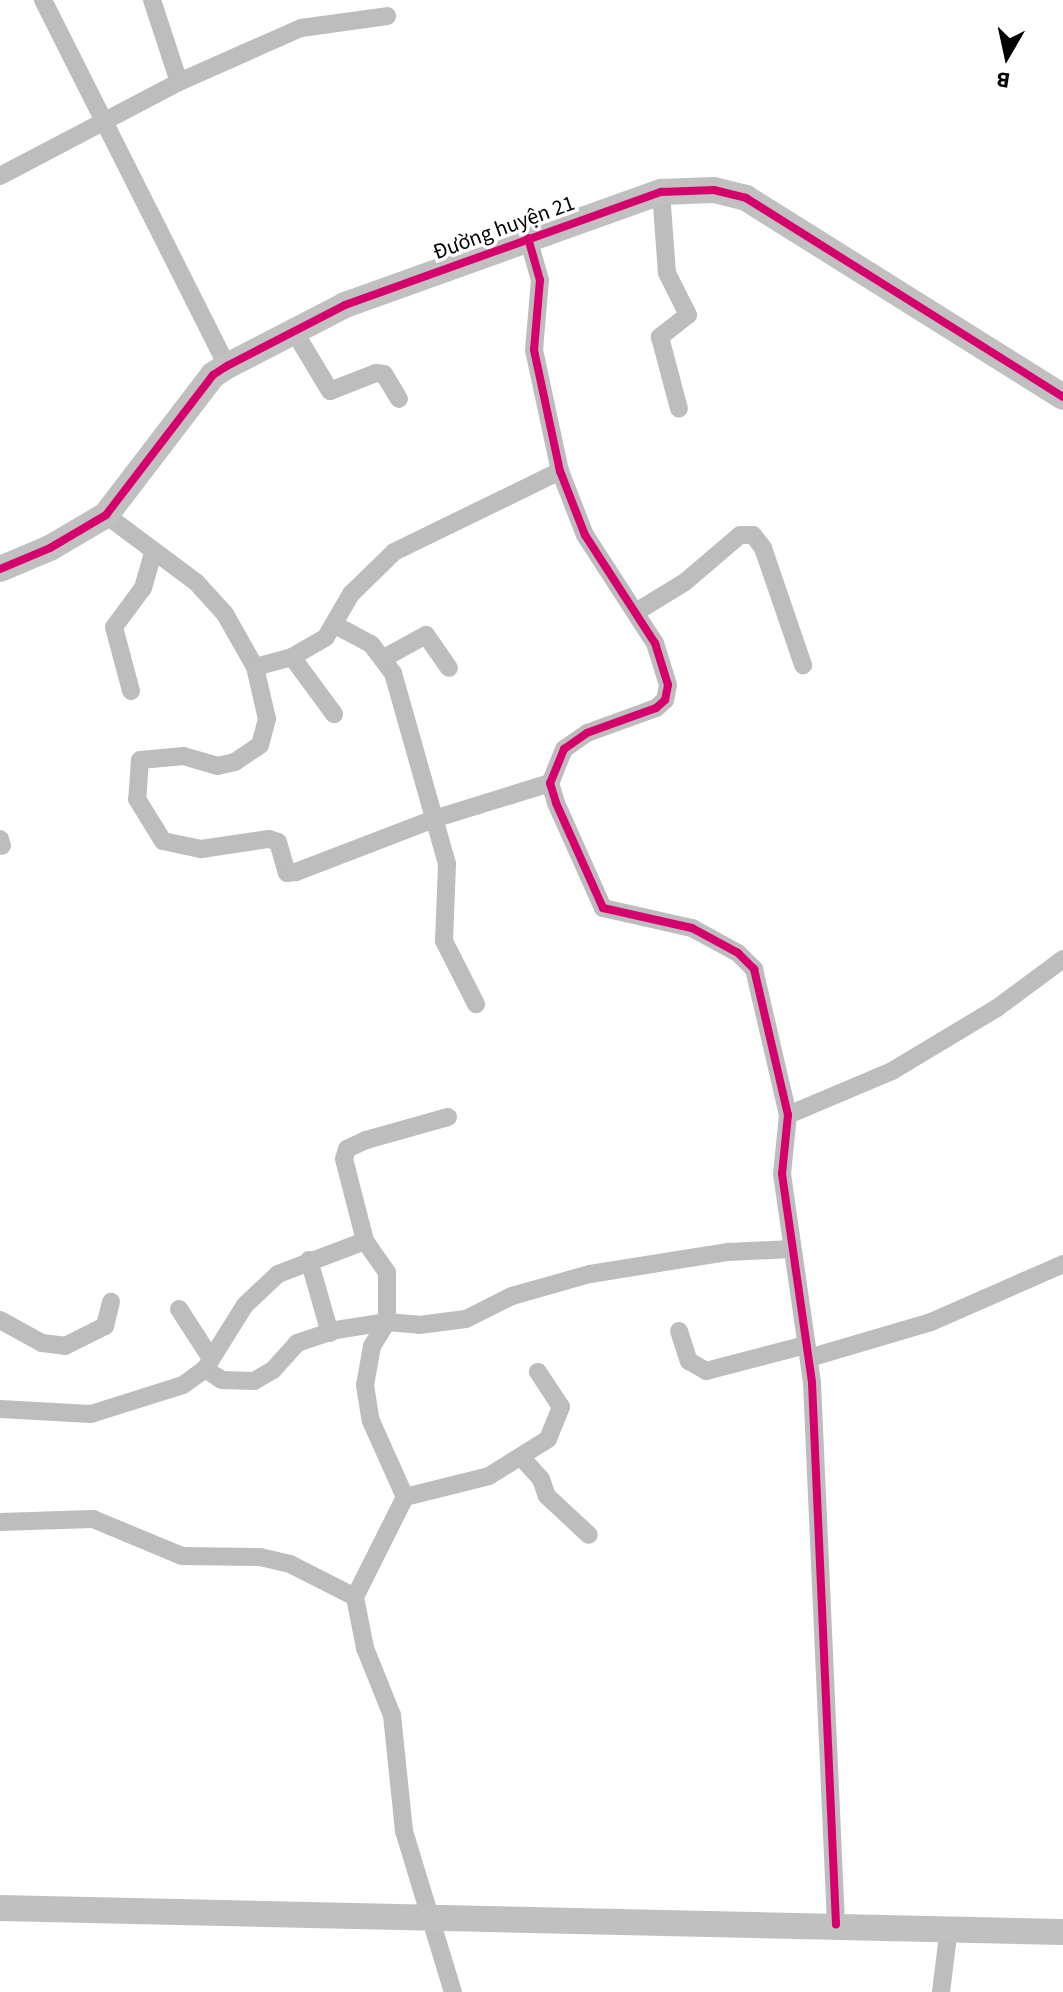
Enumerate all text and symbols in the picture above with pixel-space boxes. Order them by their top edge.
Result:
north arrow [967,16,1047,96]
text: B [994,63,1012,97]
street label: Đường huyện 21 [430,190,578,266]

